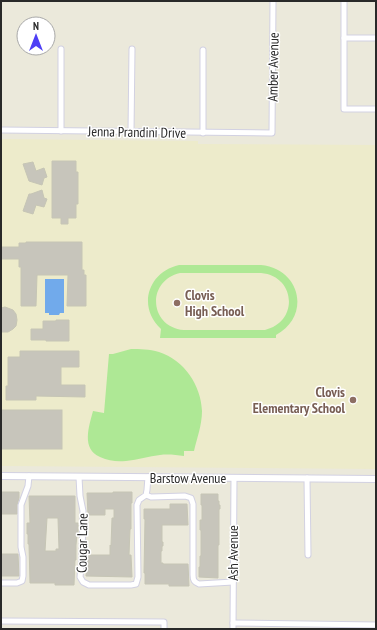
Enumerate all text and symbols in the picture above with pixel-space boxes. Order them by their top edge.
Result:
north arrow [16,16,56,56]
text: N [33,19,39,33]
street label: Amber Avenue [263,32,283,102]
street label: Jenna Prandini Drive [87,122,186,142]
place label: Clovis High School [185,286,245,320]
marker: Clovis High School [172,298,182,308]
place label: Clovis Elementary School [253,383,346,417]
marker: Clovis Elementary School [348,395,358,405]
street label: Barstow Avenue [150,469,226,487]
street label: Cougar Lane [72,513,92,573]
street label: Ash Avenue [224,525,242,581]

